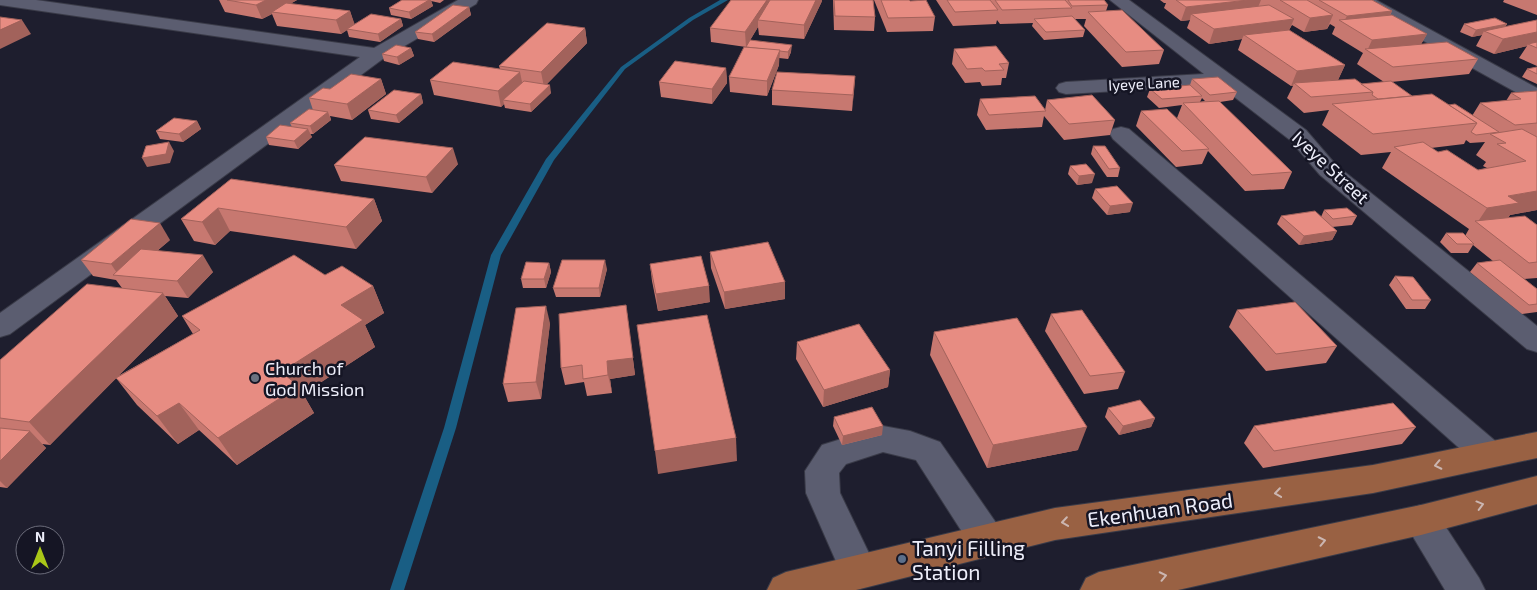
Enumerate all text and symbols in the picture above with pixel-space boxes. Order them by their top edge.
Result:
street label: Iyeye Lane [1108,72,1180,94]
street label: Iyeye Street [1288,126,1374,208]
place label: Church of God Mission [265,357,365,400]
marker: Church of God Mission [249,372,261,384]
one-way arrow [1433,460,1442,470]
street label: Ekenhuan Road [1086,486,1234,532]
one-way arrow [1273,487,1281,498]
one-way arrow [1476,500,1484,510]
one-way arrow [1060,517,1069,527]
north arrow [15,525,65,575]
text: N [35,528,45,545]
place label: Tanyi Filling Station [912,535,1025,584]
one-way arrow [1318,537,1327,547]
marker: Tanyi Filling Station [896,553,908,565]
one-way arrow [1159,571,1168,582]

